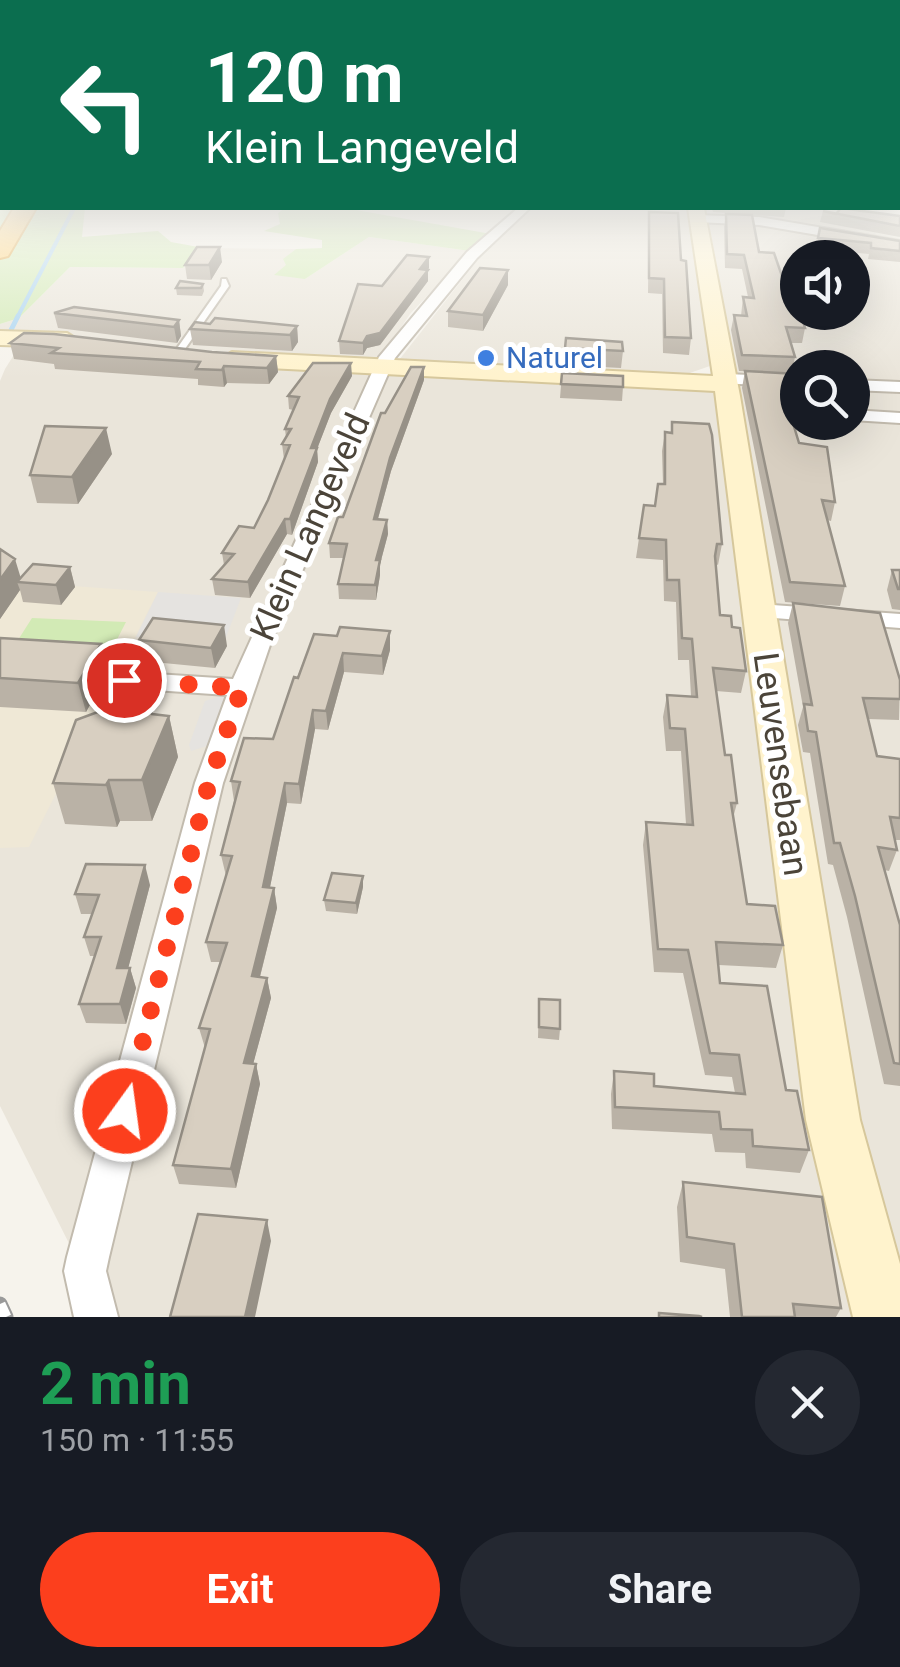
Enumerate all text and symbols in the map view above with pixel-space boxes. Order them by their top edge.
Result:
text: 120 m [205,37,404,119]
icon: left [40,40,170,170]
text: Klein Langeveld [205,121,519,174]
map controls [780,240,870,440]
button: sound [780,240,870,330]
place label: Naturel [506,340,603,375]
marker: Naturel [475,347,497,369]
button: search [780,350,870,440]
street label: Klein Langeveld [242,407,379,647]
pin [82,638,167,723]
street label: Leuvensebaan [745,650,816,878]
icon: arrive [97,653,152,708]
position arrow [73,1059,177,1163]
text: 2 min [40,1348,191,1419]
button: close [755,1350,860,1455]
text: 150 m · 11:55 [40,1421,234,1459]
button: Exit [40,1532,440,1647]
button: Share [460,1532,860,1647]

